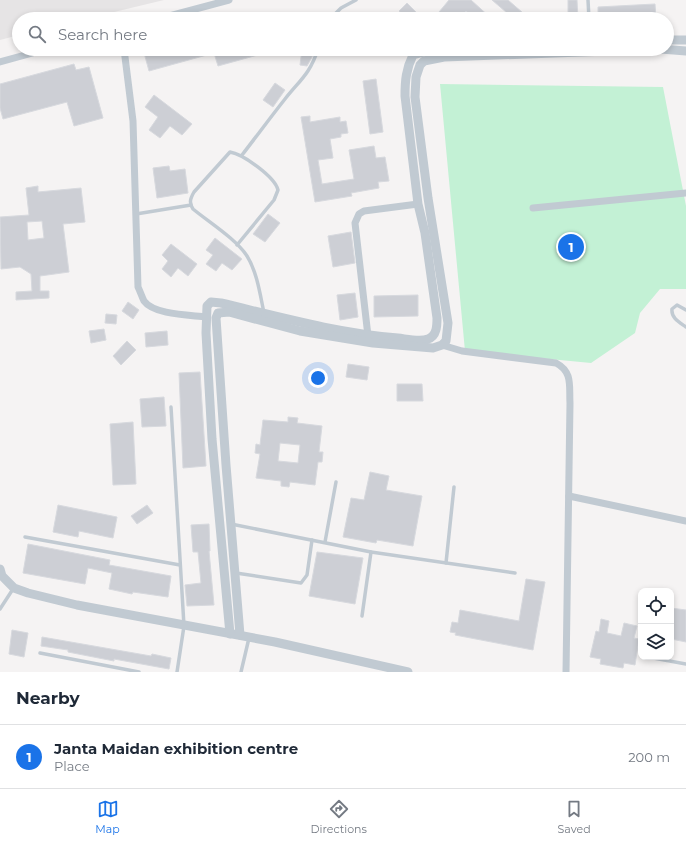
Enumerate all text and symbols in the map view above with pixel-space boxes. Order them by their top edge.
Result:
search box [12,12,674,56]
icon: search [26,23,48,45]
text: Search here [58,25,147,44]
pin: 1 [558,232,584,262]
your location [308,368,328,388]
map controls [638,588,674,660]
button: locate [638,588,674,624]
button: layers [638,624,674,660]
text: Nearby [16,688,80,708]
text: Janta Maidan exhibition centre [54,739,298,758]
text: 1 [26,749,32,765]
text: 200 m [628,749,670,765]
text: Place [54,758,90,774]
tab: Map [95,798,120,836]
tab: Directions [311,798,367,836]
tab: Saved [558,798,591,836]

